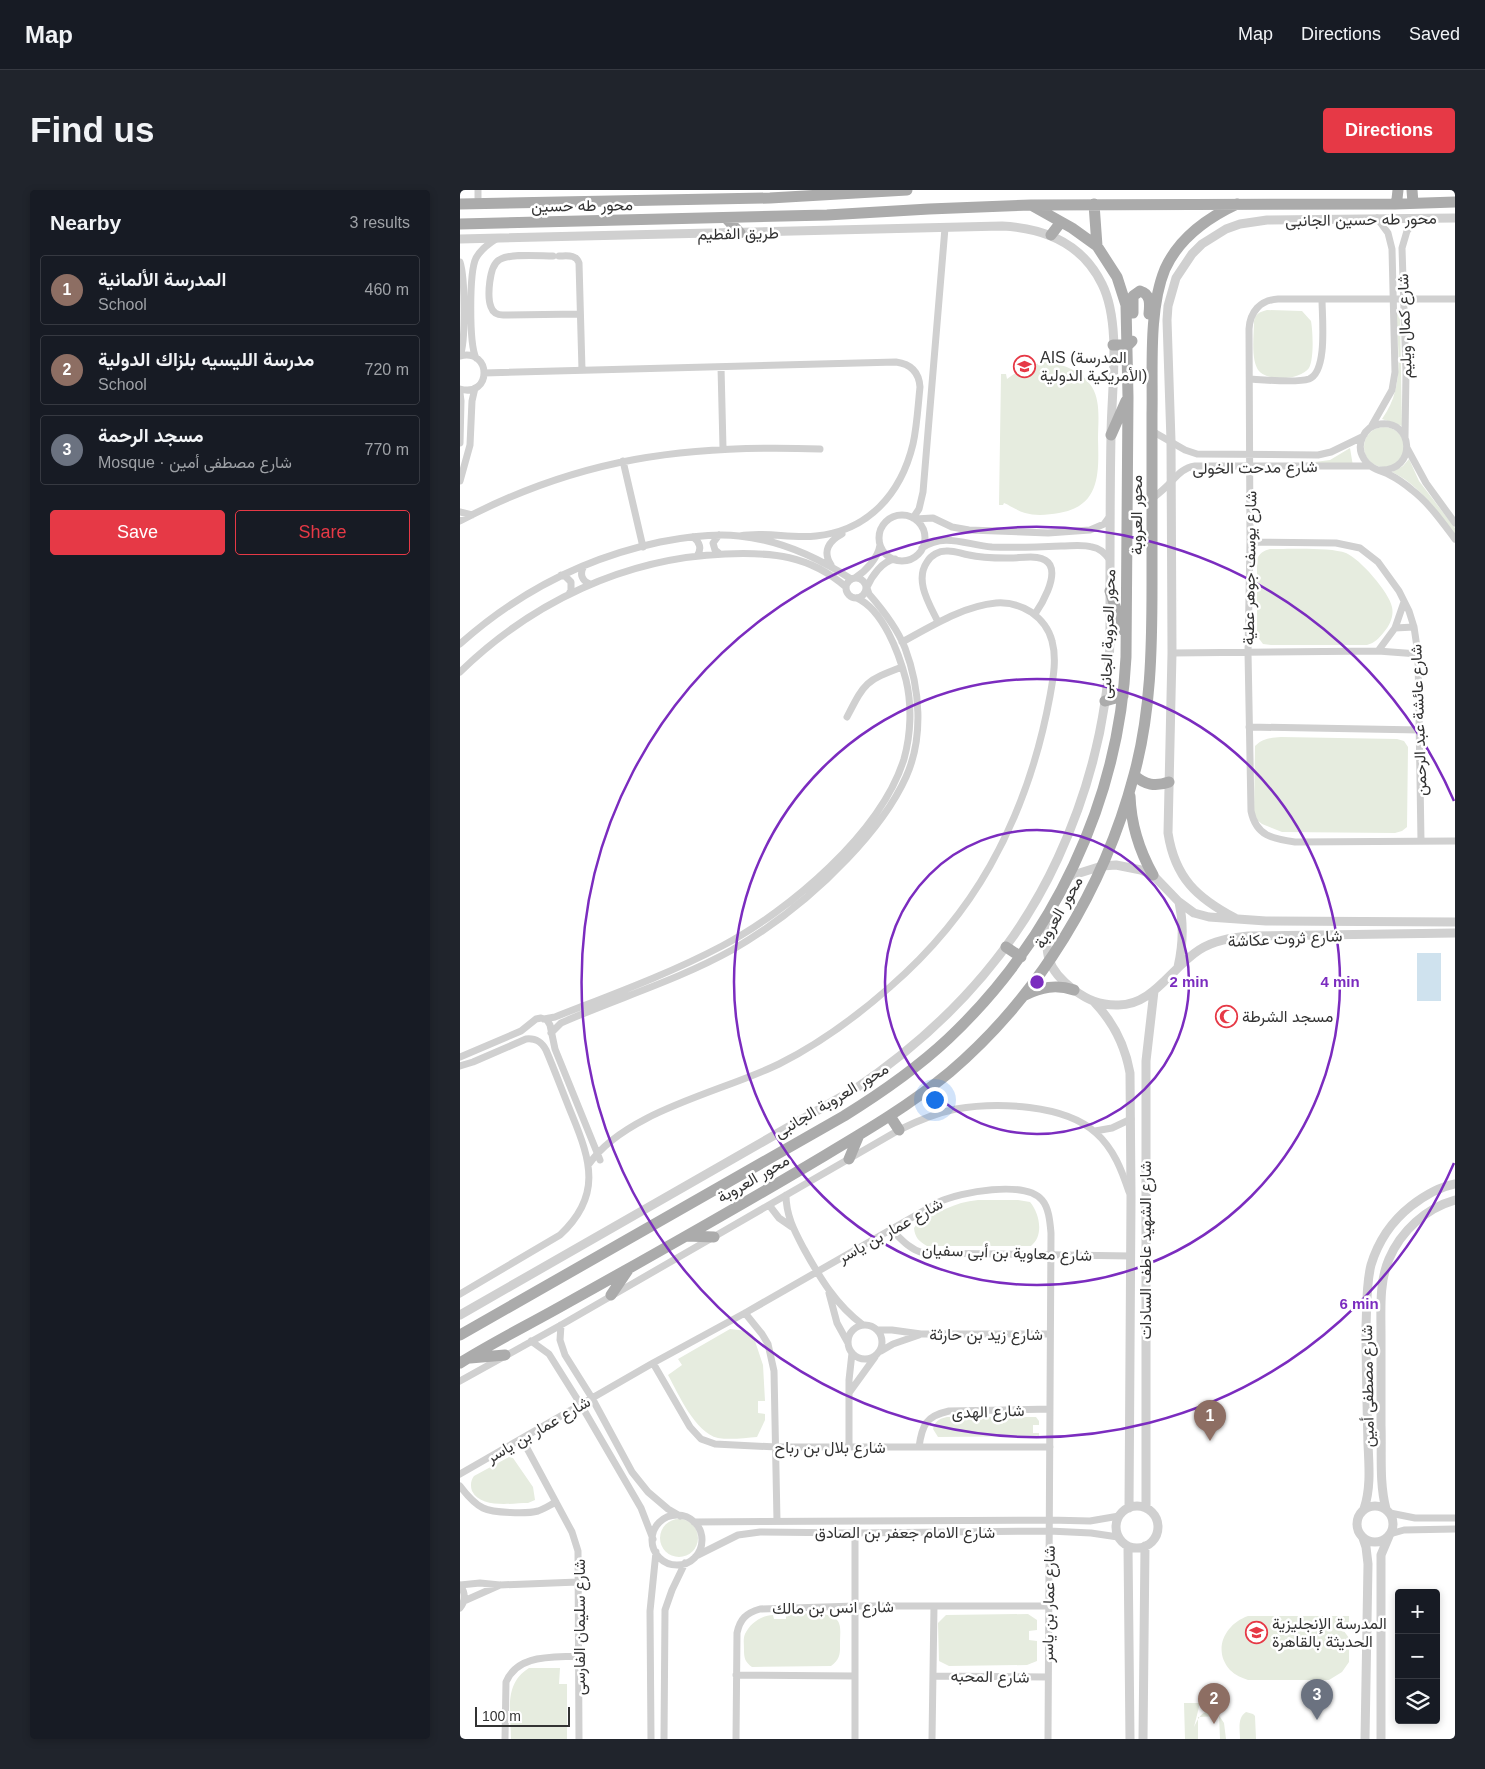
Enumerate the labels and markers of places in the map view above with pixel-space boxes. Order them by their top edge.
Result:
place label: AIS (المدرسة الأمريكية الدولية) [1040,349,1147,386]
school or university icon: AIS (المدرسة الأمريكية الدولية) [1012,354,1036,378]
centre of rings [1028,973,1046,991]
mosque icon: مسجد الشرطة [1214,1004,1238,1028]
place label: مسجد الشرطة [1242,1008,1333,1027]
pin: 1 [1194,1400,1226,1441]
place label: المدرسة الإنجليزية الحديثة بالقاهرة [1272,1615,1387,1652]
school or university icon: المدرسة الإنجليزية الحديثة بالقاهرة [1244,1620,1268,1644]
pin: 3 [1301,1679,1333,1720]
pin: 2 [1198,1683,1230,1724]

